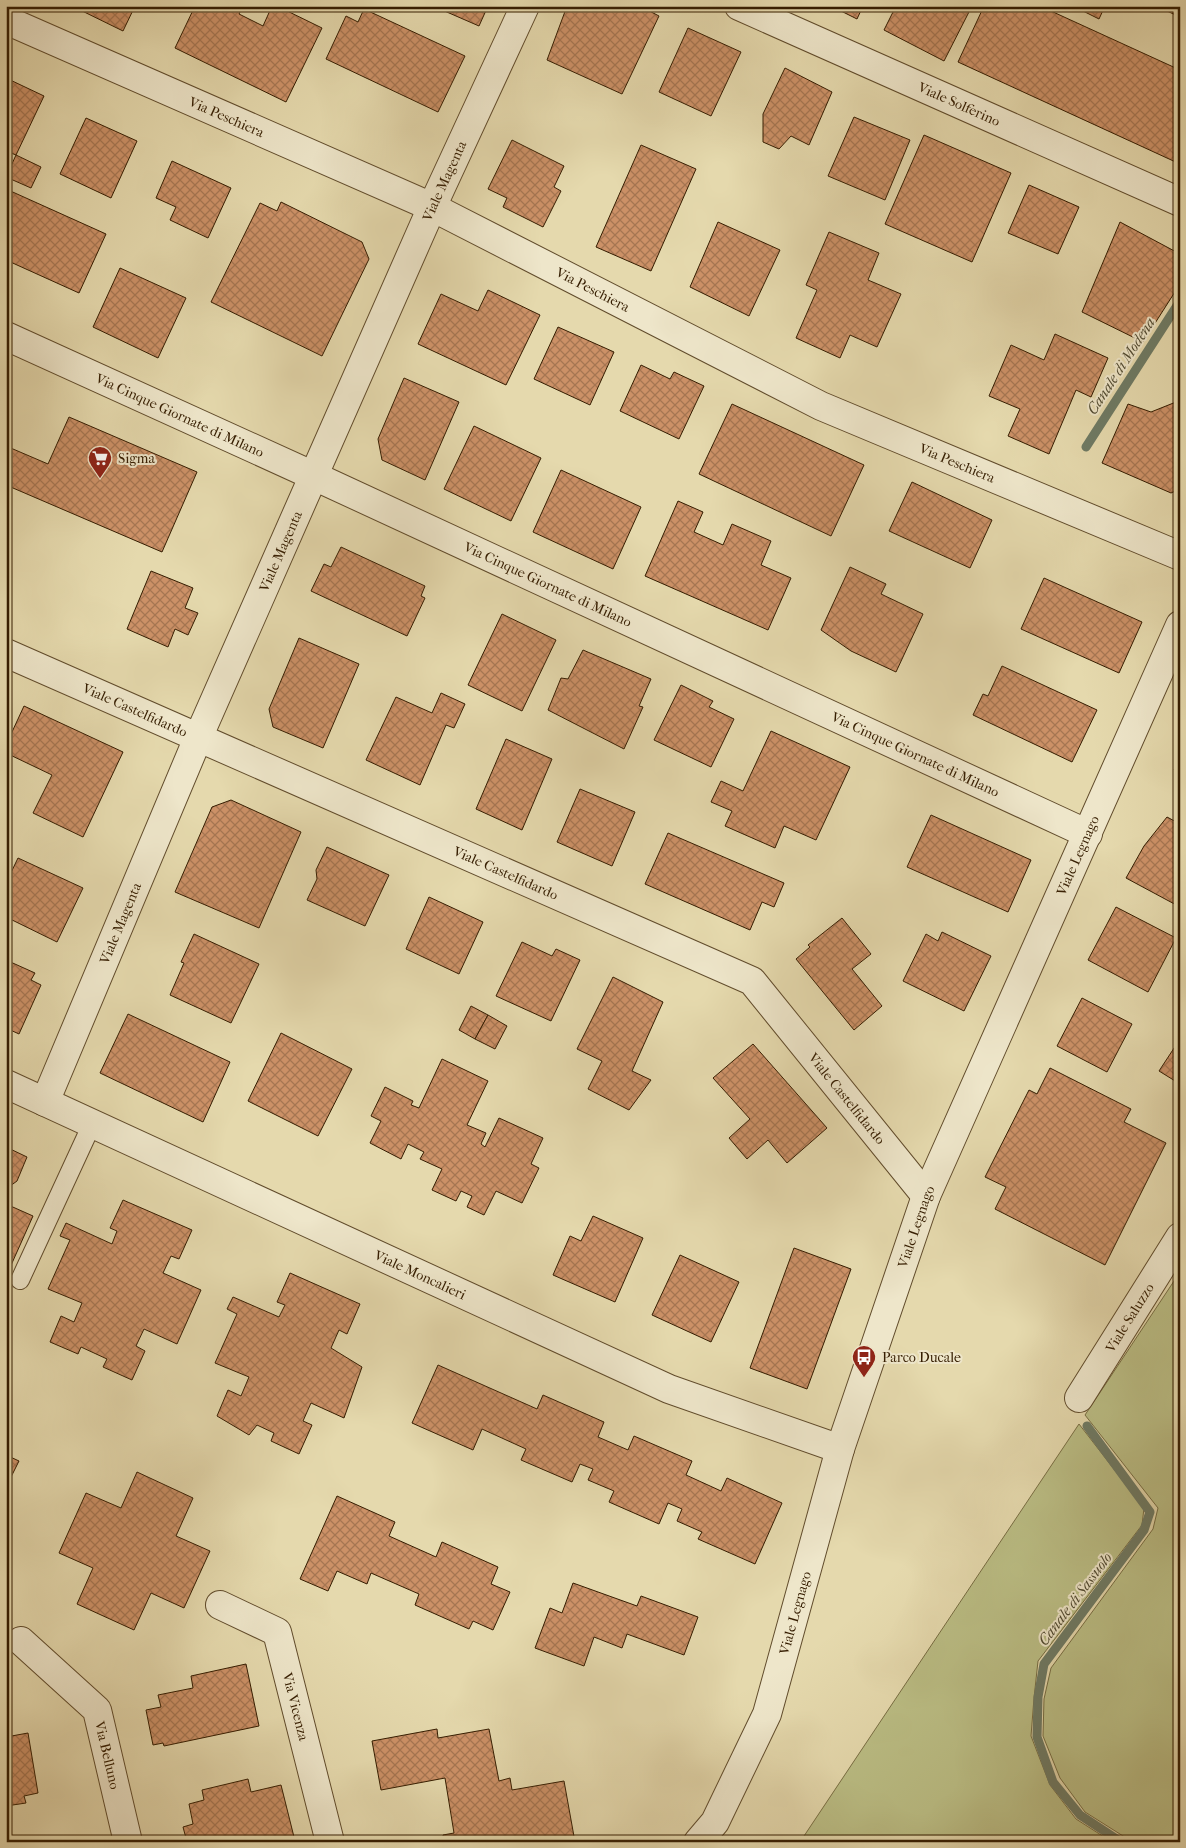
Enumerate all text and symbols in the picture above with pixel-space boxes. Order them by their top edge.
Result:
street label: Viale Solferino [914,78,1003,130]
street label: Via Peschiera [185,93,267,141]
street label: Viale Magenta [418,138,471,225]
street label: Via Peschiera [552,263,633,316]
water label: Canale di Modena [1083,314,1159,418]
street label: Via Cinque Giornate di Milano [92,369,267,461]
street label: Via Peschiera [916,440,998,487]
supermarket icon: Sigma [87,445,113,479]
place label: Sigma [118,450,155,467]
street label: Viale Magenta [255,508,306,595]
street label: Via Cinque Giornate di Milano [460,538,634,631]
street label: Viale Castelfidardo [79,679,190,741]
street label: Via Cinque Giornate di Milano [828,708,1002,801]
street label: Viale Legnago [1052,813,1103,899]
street label: Viale Castelfidardo [450,842,561,904]
street label: Viale Magenta [96,880,145,968]
street label: Viale Castelfidardo [804,1049,889,1148]
street label: Viale Legnago [894,1183,939,1271]
street label: Viale Moncalieri [371,1246,468,1303]
street label: Viale Saluzzo [1101,1280,1158,1356]
bus stop icon: Parco Ducale [851,1344,877,1378]
place label: Parco Ducale [882,1349,961,1366]
water label: Canale di Sassuolo [1034,1549,1116,1649]
street label: Viale Legnago [776,1569,815,1658]
street label: Via Vicenza [278,1670,312,1743]
street label: Via Belluno [91,1718,123,1791]

